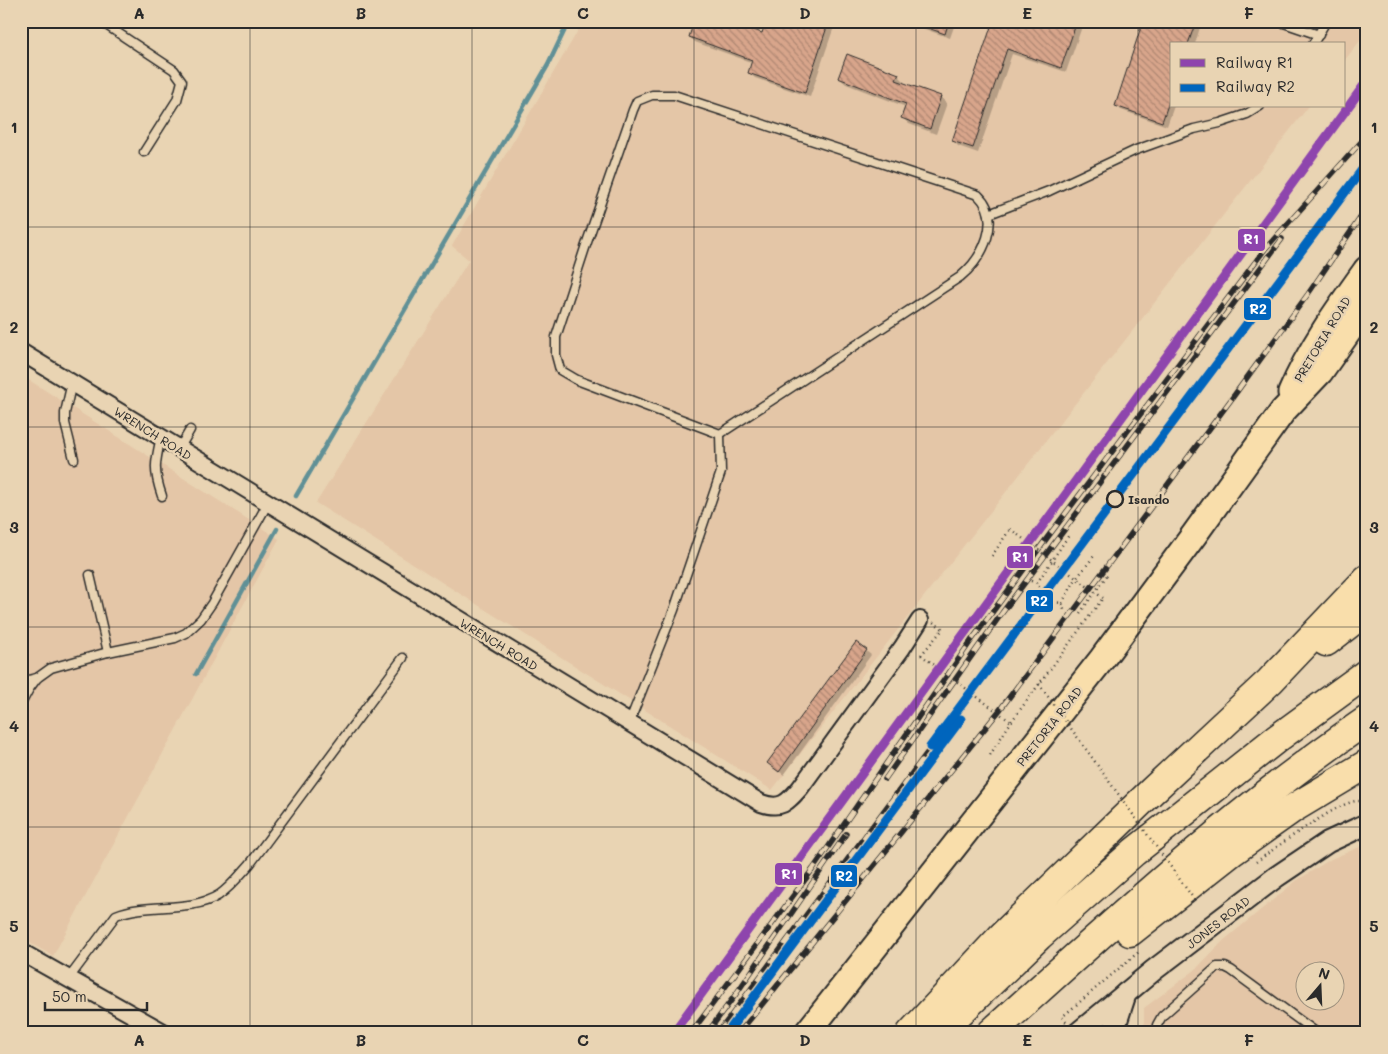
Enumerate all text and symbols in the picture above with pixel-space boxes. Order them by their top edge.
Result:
text: A [133,2,145,23]
text: B [356,2,366,23]
text: C [577,2,589,23]
text: D [799,2,811,23]
text: E [1022,2,1032,23]
text: F [1244,2,1254,23]
legend [1170,42,1346,108]
text: Railway R1 [1216,52,1293,72]
text: Railway R2 [1216,76,1295,96]
text: 1 [10,116,18,137]
text: 1 [1370,116,1378,137]
line badge: R1 [1237,228,1266,252]
text: R1 [1243,229,1259,248]
street label: PRETORIA ROAD [1290,293,1354,385]
line badge: R2 [1243,297,1272,321]
text: R2 [1249,299,1267,318]
text: 2 [10,316,19,337]
text: 2 [1370,316,1379,337]
street label: WRENCH ROAD [111,403,195,463]
marker: Isando [1106,490,1124,508]
place label: Isando [1128,491,1169,507]
text: 3 [9,516,19,537]
text: 3 [1369,516,1379,537]
line badge: R1 [1006,545,1034,569]
text: R1 [1012,547,1028,566]
line badge: R2 [1025,589,1054,613]
text: R2 [1030,591,1048,610]
street label: WRENCH ROAD [457,614,541,674]
street label: PRETORIA ROAD [1013,683,1085,769]
text: 4 [9,715,19,736]
text: 4 [1369,715,1379,736]
line badge: R1 [774,862,803,886]
text: R1 [781,864,797,883]
line badge: R2 [830,864,858,888]
text: R2 [835,866,853,885]
street label: JONES ROAD [1183,892,1253,952]
text: 5 [9,915,19,936]
text: 5 [1369,915,1379,936]
north arrow [1296,962,1346,1012]
text: N [1316,963,1333,984]
scale bar [45,979,148,1011]
text: 50 m [52,986,87,1006]
text: A [133,1029,145,1050]
text: B [356,1029,366,1050]
text: C [577,1029,589,1050]
text: D [799,1029,811,1050]
text: E [1022,1029,1032,1050]
text: F [1244,1029,1254,1050]

